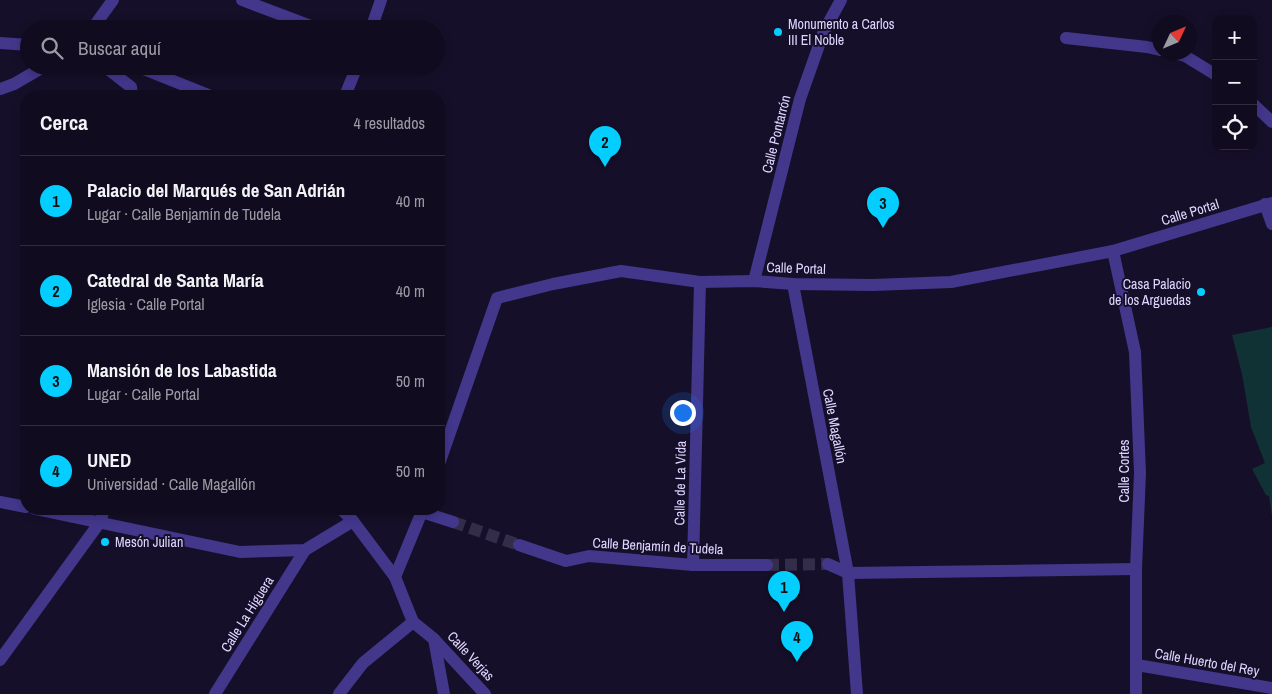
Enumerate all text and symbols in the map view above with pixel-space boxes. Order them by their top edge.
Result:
place label: Monumento a Carlos III El Noble [788,15,895,49]
north arrow [1152,15,1197,60]
map controls [1212,15,1257,150]
button: + [1212,15,1257,60]
search box [20,20,445,75]
marker: Monumento a Carlos III El Noble [772,26,784,38]
icon: search [38,34,66,62]
text: Buscar aquí [78,35,161,61]
button: − [1212,60,1257,105]
street label: Calle Pontarrón [758,93,794,175]
button: locate [1212,105,1257,150]
text: Cerca [40,108,88,137]
text: 4 resultados [354,112,425,134]
pin: 2 [589,126,621,167]
text: Palacio del Marqués de San Adrián [87,177,345,203]
pin: 3 [867,187,899,228]
text: 1 [52,190,60,212]
text: 40 m [396,190,425,212]
street label: Calle Portal [1159,195,1221,229]
text: Lugar · Calle Benjamín de Tudela [87,203,281,225]
street label: Calle Portal [766,258,826,278]
text: Catedral de Santa María [87,267,264,293]
place label: Casa Palacio de los Arguedas [1109,275,1191,309]
text: 2 [52,280,60,302]
text: 40 m [396,280,425,302]
marker: Casa Palacio de los Arguedas [1195,286,1207,298]
text: Iglesia · Calle Portal [87,293,204,315]
text: Mansión de los Labastida [87,357,277,383]
text: 3 [52,370,60,392]
text: 50 m [396,370,425,392]
text: Lugar · Calle Portal [87,383,199,405]
street label: Calle Magallón [819,387,851,465]
your location [670,400,696,426]
street label: Calle Cortes [1115,439,1133,503]
street label: Calle de La Vida [670,440,690,525]
text: UNED [87,447,131,473]
text: 4 [52,460,60,482]
text: 50 m [396,460,425,482]
text: Universidad · Calle Magallón [87,473,255,495]
place label: Mesón Julian [115,533,183,551]
street label: Calle Benjamín de Tudela [592,534,724,558]
marker: Mesón Julian [99,536,111,548]
pin: 1 [768,571,800,612]
street label: Calle La Higuera [217,572,278,655]
pin: 4 [781,621,813,662]
street label: Calle Verjas [444,627,499,685]
street label: Calle Huerto del Rey [1153,644,1261,680]

